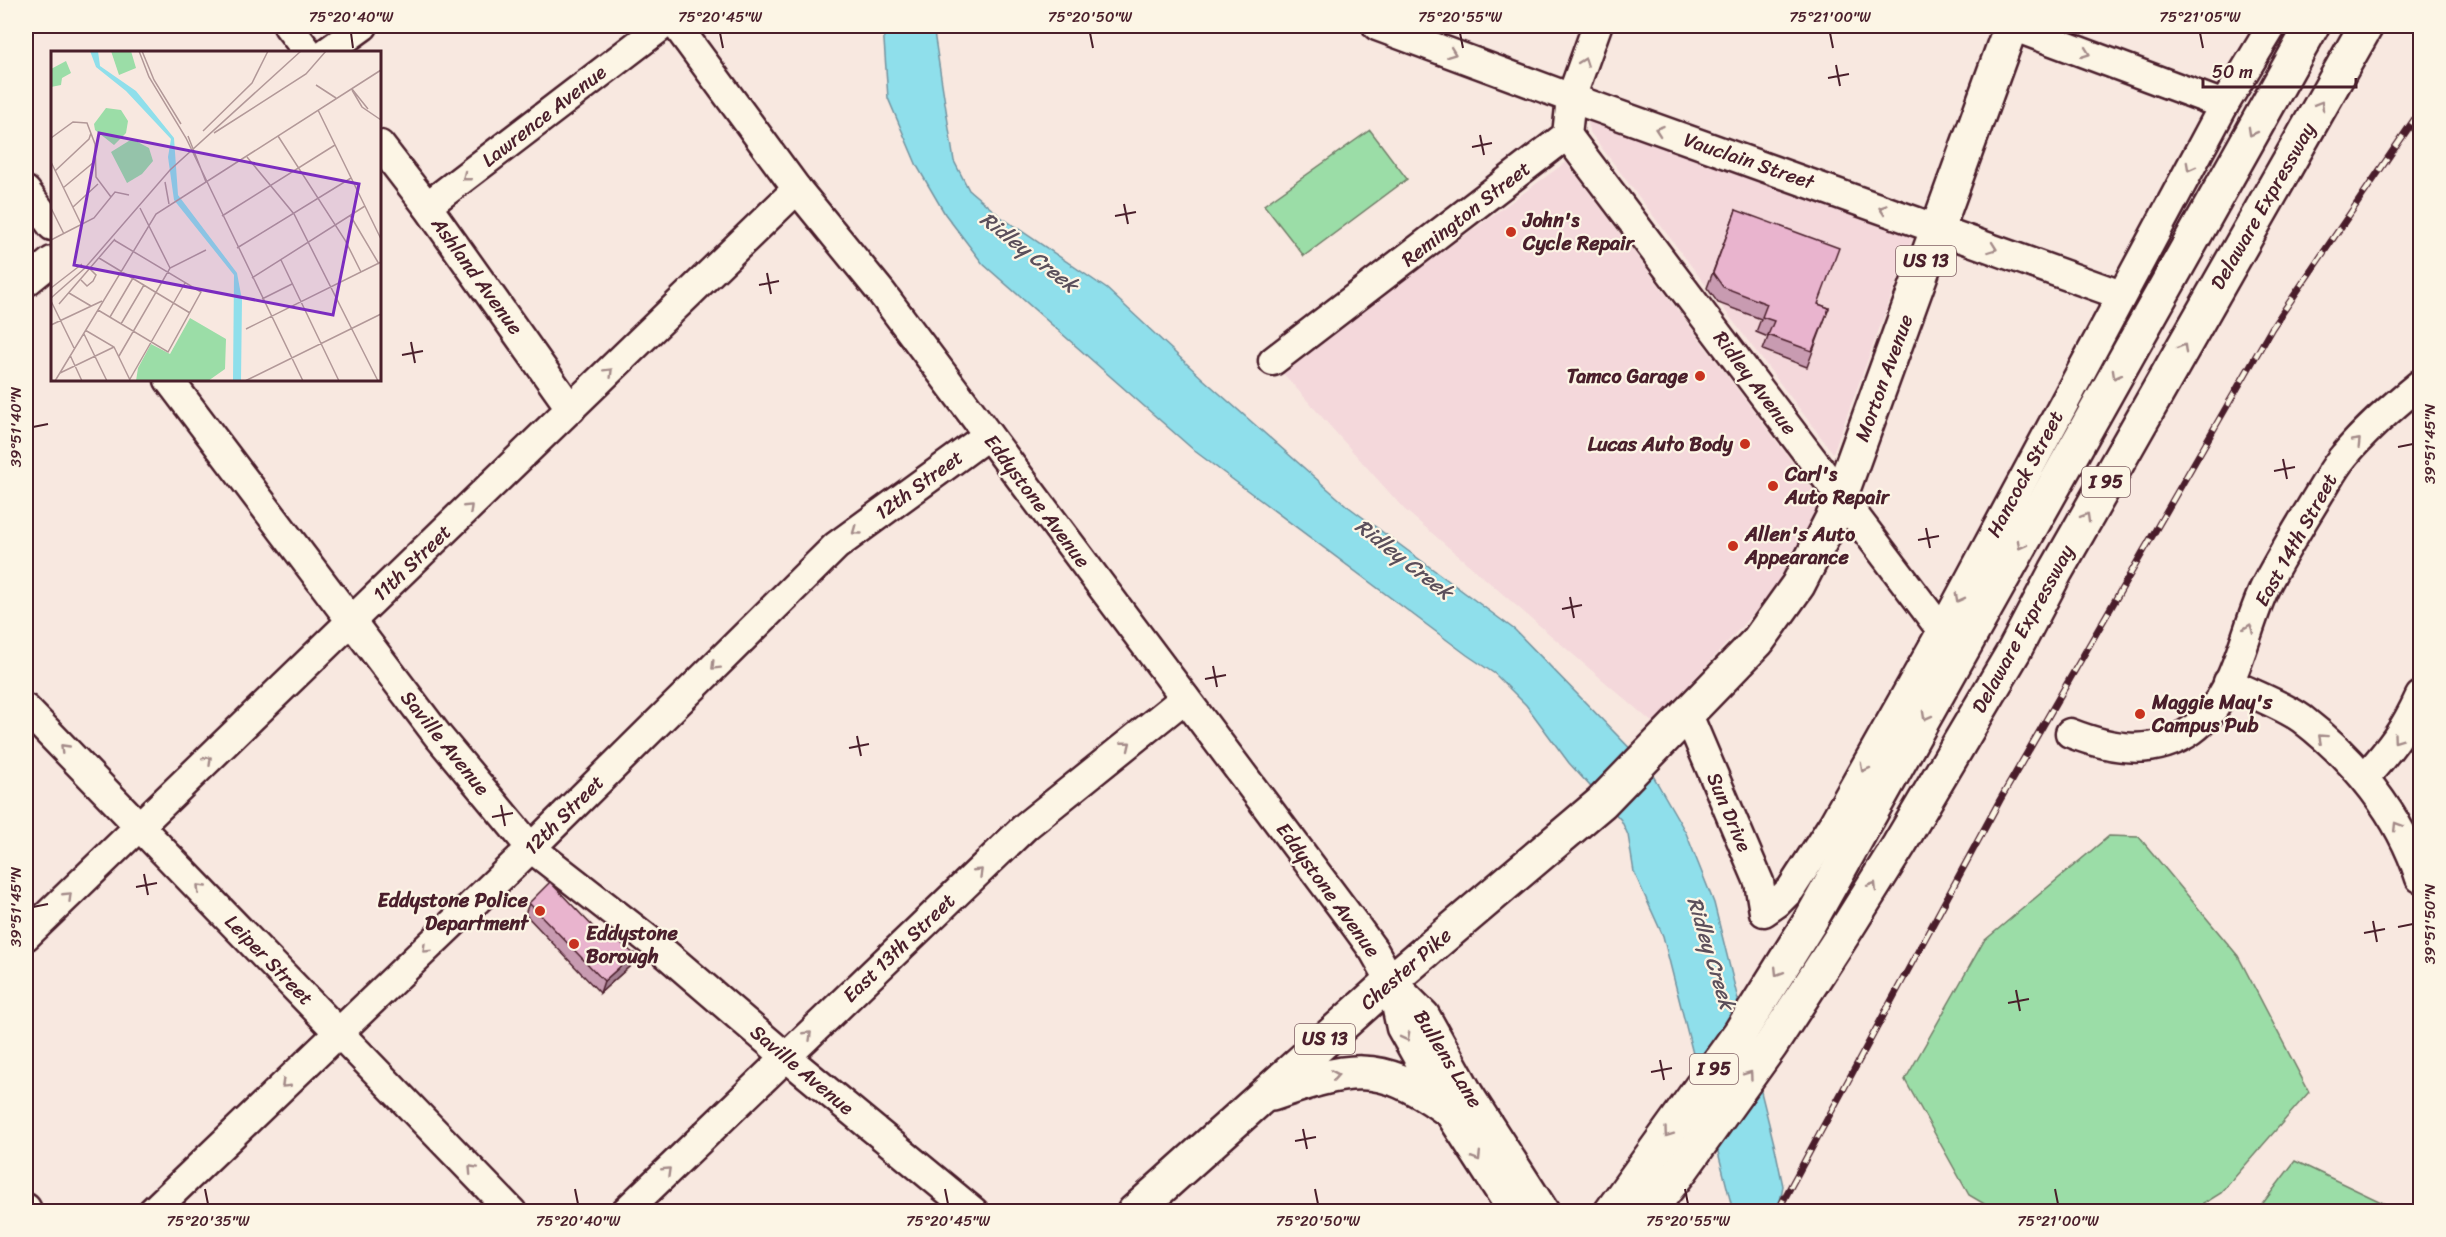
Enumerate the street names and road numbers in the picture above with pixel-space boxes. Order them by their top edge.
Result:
street label: Lawrence Avenue [474,55,615,176]
street label: Delaware Expressway [2201,115,2326,296]
street label: Vauclain Street [1679,122,1820,200]
street label: Remington Street [1393,152,1539,276]
street label: Ashland Avenue [421,208,532,343]
road number: US 13 [1896,246,1956,276]
street label: Morton Avenue [1845,309,1923,447]
street label: Ridley Avenue [1704,323,1806,443]
street label: Hancock Street [1977,404,2073,544]
street label: Eddystone Avenue [975,426,1099,576]
street label: 12th Street [867,441,971,529]
road number: I 95 [2082,467,2130,497]
street label: East 14th Street [2245,467,2347,613]
street label: 11th Street [364,516,460,610]
street label: Delaware Expressway [1962,538,2084,720]
street label: Saville Avenue [391,682,499,804]
street label: 12th Street [515,766,613,864]
street label: Sun Drive [1697,767,1762,858]
street label: Eddystone Avenue [1267,815,1389,965]
street label: East 13th Street [834,884,964,1011]
street label: Leiper Street [216,906,322,1014]
street label: Chester Pike [1352,919,1460,1019]
street label: Bullens Lane [1404,1003,1492,1115]
street label: Saville Avenue [742,1016,862,1125]
road number: US 13 [1295,1024,1355,1054]
road number: I 95 [1690,1054,1738,1084]

